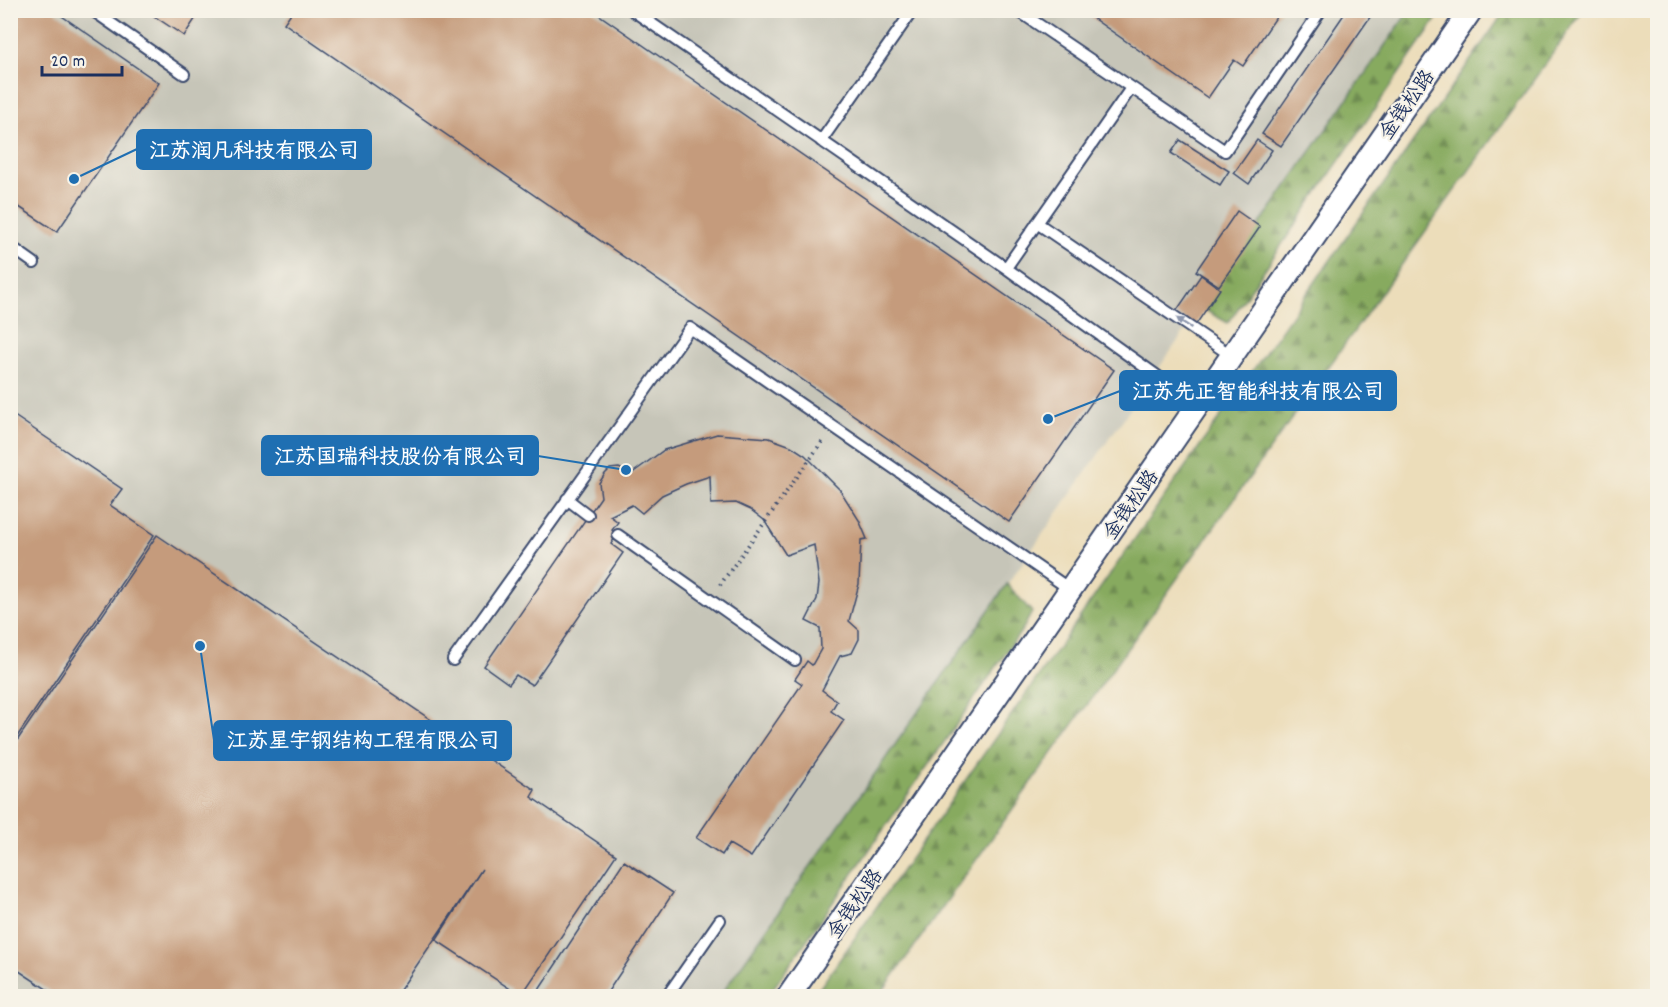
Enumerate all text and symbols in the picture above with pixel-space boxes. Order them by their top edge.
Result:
scale bar [42,39,122,77]
text: 20 m [51,50,85,75]
street label: 金钱松路 [1374,64,1443,147]
callout: 江苏润凡科技有限公司 [137,130,371,169]
text: 江苏润凡科技有限公司 [149,138,359,168]
one-way arrow [1176,317,1192,329]
callout: 江苏先正智能科技有限公司 [1120,371,1396,410]
text: 江苏先正智能科技有限公司 [1132,379,1384,409]
callout: 江苏国瑞科技股份有限公司 [262,436,538,475]
text: 江苏国瑞科技股份有限公司 [274,444,526,474]
street label: 金钱松路 [1098,464,1167,547]
callout: 江苏星宇钢结构工程有限公司 [214,721,511,760]
text: 江苏星宇钢结构工程有限公司 [227,728,500,758]
street label: 金钱松路 [822,863,891,946]

